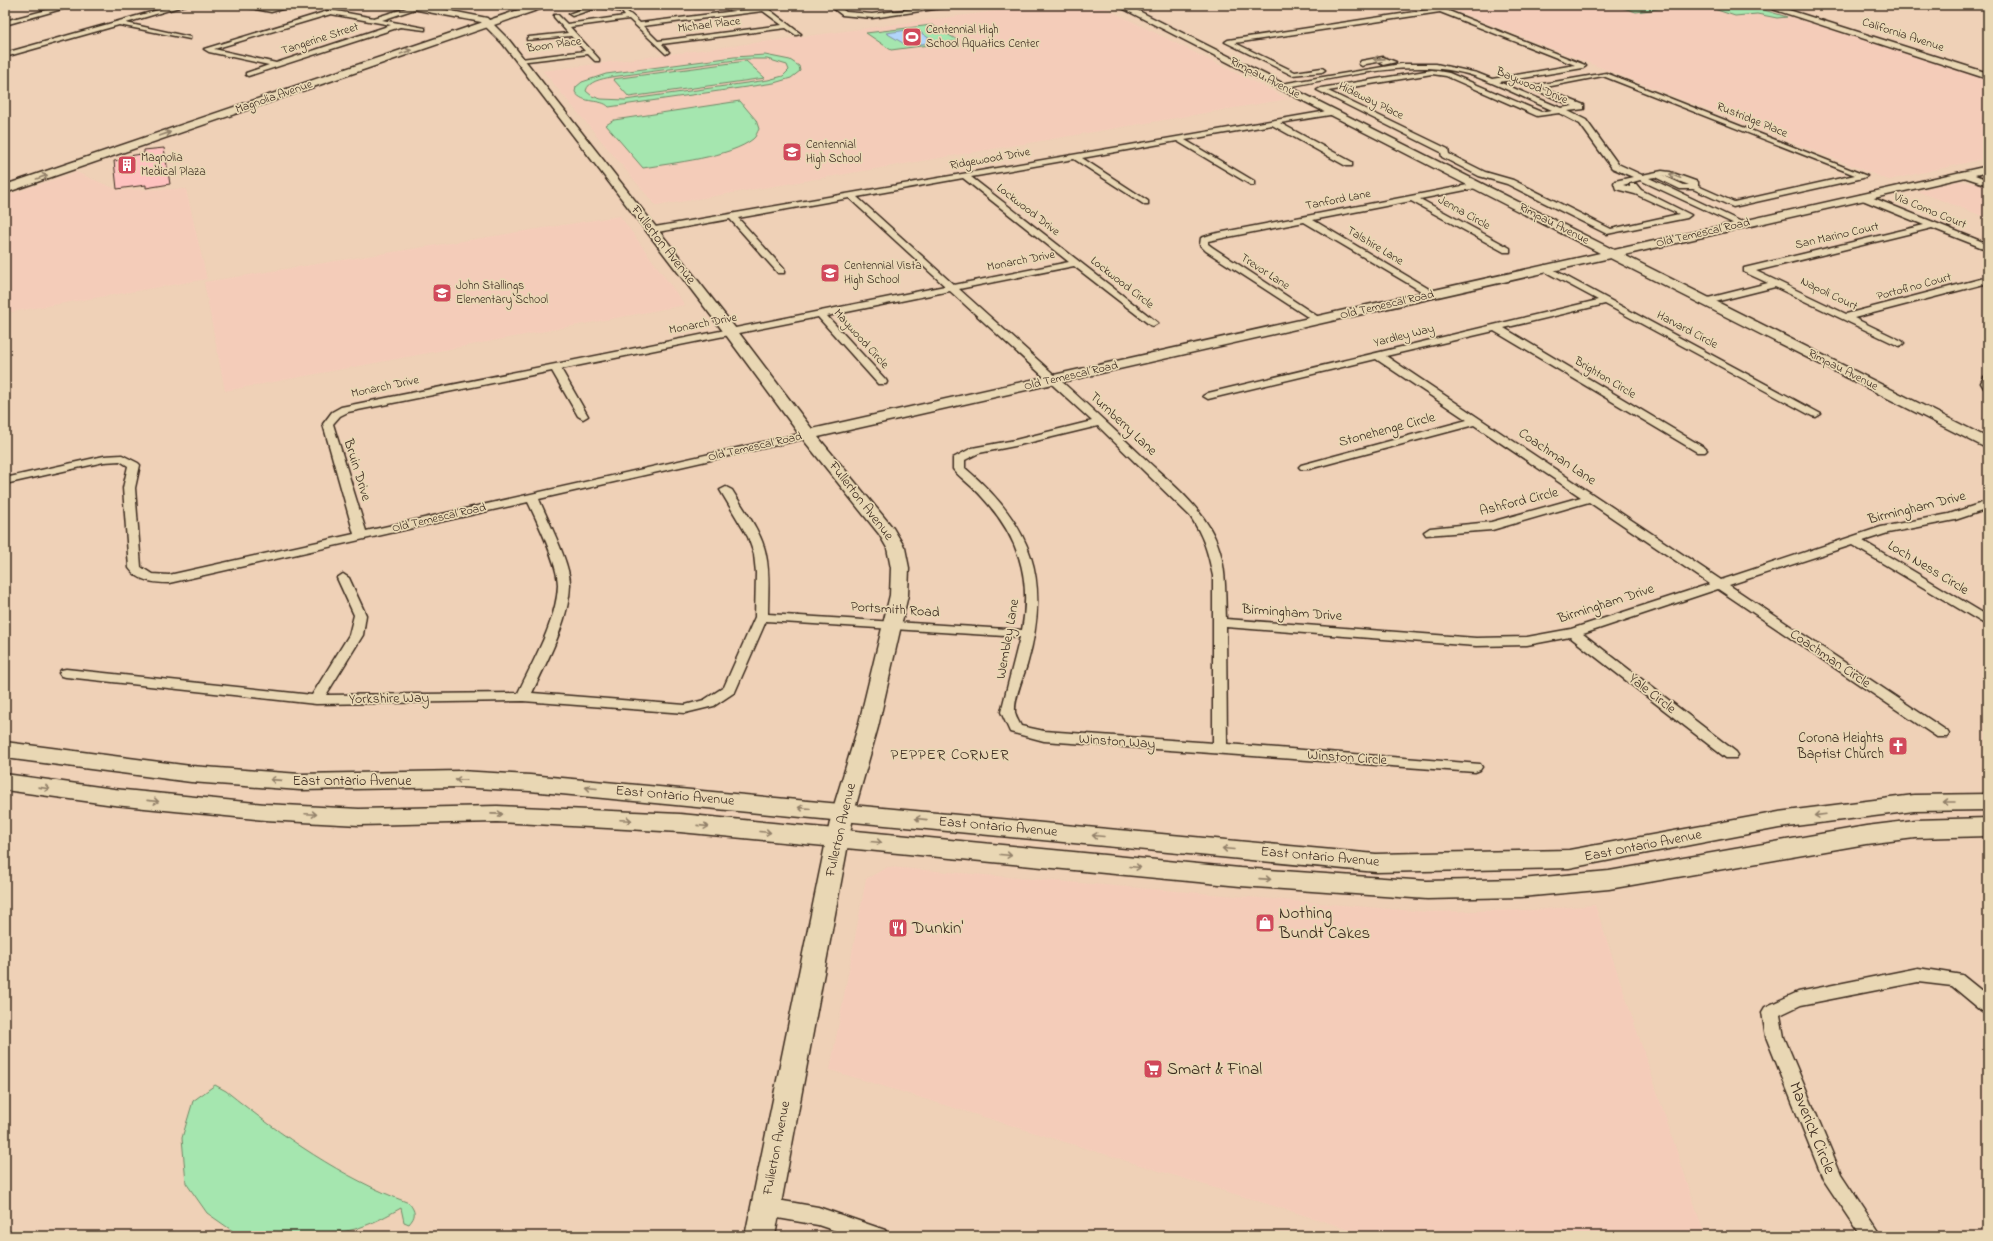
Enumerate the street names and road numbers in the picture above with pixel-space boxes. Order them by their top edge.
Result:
street label: Michael Place [677,12,742,38]
street label: California Avenue [1860,13,1947,57]
street label: Tangerine Street [279,18,361,61]
street label: Boon Place [525,32,583,58]
street label: Rimpau Avenue [1227,53,1304,104]
street label: Baywood Drive [1492,62,1571,110]
street label: Magnolia Avenue [233,75,316,120]
street label: Hideway Place [1335,77,1407,126]
street label: Rustridge Place [1713,98,1791,144]
street label: Ridgewood Drive [948,143,1032,176]
street label: Lockwood Drive [992,179,1064,241]
street label: Tanford Lane [1304,185,1373,215]
street label: Via Como Court [1890,188,1969,234]
street label: Jenna Circle [1434,191,1494,235]
street label: Rimpau Avenue [1516,199,1593,250]
street label: Fullerton Avenue [625,200,701,290]
street label: Old Temescal Road [1654,213,1752,253]
street label: San Marino Court [1793,218,1881,254]
street label: Talshire Lane [1343,222,1407,270]
street label: Monarch Drive [986,245,1057,276]
street label: Trevor Lane [1237,249,1294,295]
street label: Lockwood Circle [1086,252,1158,314]
street label: Portofino Court [1875,268,1953,306]
street label: Napoli Court [1797,272,1861,316]
street label: Old Temescal Road [1338,285,1436,325]
street label: Maywood Circle [828,305,893,374]
street label: Harvard Circle [1653,306,1721,354]
street label: Monarch Drive [668,308,739,339]
street label: Yardley Way [1372,320,1437,353]
street label: Rimpau Avenue [1805,345,1882,396]
street label: Brighton Circle [1569,352,1640,405]
street label: Old Temescal Road [1022,356,1120,396]
street label: Monarch Drive [350,371,421,403]
street label: Turnberry Lane [1084,387,1162,462]
street label: Stonehenge Circle [1336,407,1439,454]
street label: Coachman Lane [1514,423,1601,491]
street label: Old Temescal Road [706,427,804,467]
street label: Bruin Drive [337,435,377,504]
street label: Fullerton Avenue [823,456,899,546]
street label: Ashford Circle [1477,482,1561,522]
street label: Birmingham Drive [1865,486,1969,532]
street label: Old Temescal Road [390,498,488,538]
street label: Loch Ness Circle [1883,535,1973,601]
street label: Birmingham Drive [1554,578,1658,631]
street label: Portsmith Road [850,596,940,624]
street label: Wembley Lane [991,597,1026,681]
street label: Birmingham Drive [1240,599,1343,628]
street label: Coachman Circle [1785,624,1875,694]
street label: Yale Circle [1624,669,1681,720]
street label: Yorkshire Way [349,688,430,711]
street label: Winston Way [1078,729,1156,756]
street label: Winston Circle [1306,745,1388,771]
street label: East Ontario Avenue [292,771,412,792]
street label: East Ontario Avenue [615,780,736,812]
street label: Fullerton Avenue [820,780,862,880]
street label: East Ontario Avenue [938,811,1059,843]
street label: East Ontario Avenue [1582,824,1704,868]
street label: East Ontario Avenue [1260,841,1381,873]
street label: Maverick Circle [1782,1078,1842,1178]
street label: Fullerton Avenue [757,1098,797,1198]

